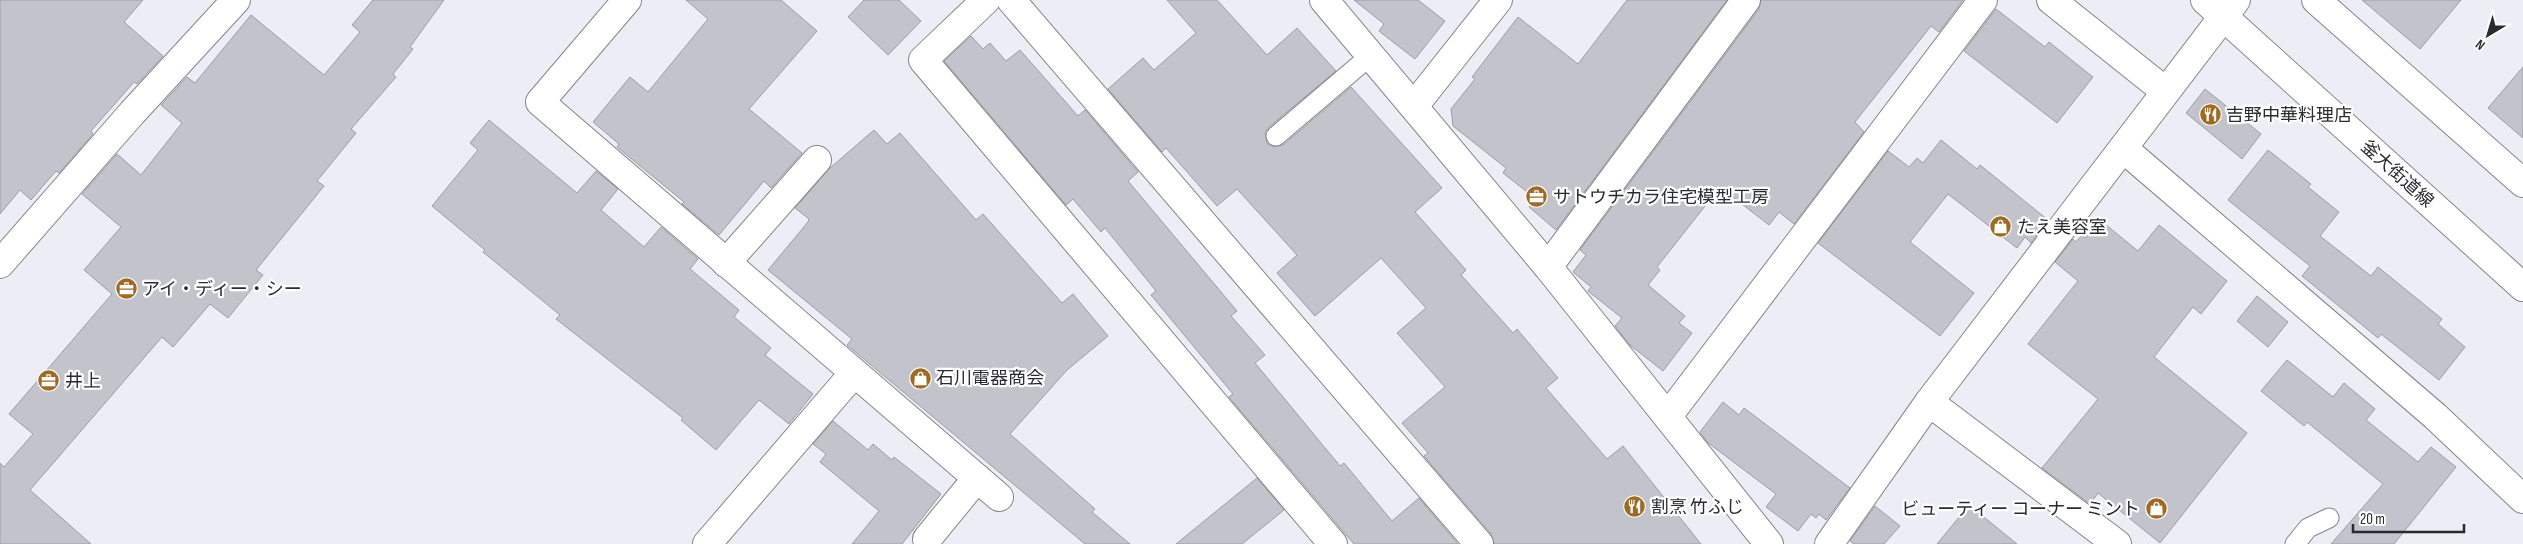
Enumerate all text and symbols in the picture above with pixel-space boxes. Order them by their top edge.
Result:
north arrow [2463,10,2513,60]
text: N [2472,36,2488,54]
restaurant icon: 吉野中華料理店 [2198,103,2222,127]
place label: 吉野中華料理店 [2226,105,2352,126]
street label: 釜大街道線 [2357,136,2437,212]
office icon: サトウチカラ住宅模型工房 [1525,185,1549,209]
place label: サトウチカラ住宅模型工房 [1553,187,1769,208]
shop icon: たえ美容室 [1989,215,2013,239]
place label: たえ美容室 [2017,217,2107,238]
office icon: アイ・ディー・シー [114,277,138,301]
place label: アイ・ディー・シー [142,279,302,300]
shop icon: 石川電器商会 [908,366,932,390]
place label: 石川電器商会 [936,368,1044,389]
office icon: 井上 [37,369,61,393]
place label: 井上 [65,371,101,392]
restaurant icon: 割烹 竹ふじ [1623,495,1647,519]
place label: 割烹 竹ふじ [1651,497,1744,518]
shop icon: ビューティー コーナー ミント [2144,497,2168,521]
place label: ビューティー コーナー ミント [1901,499,2140,520]
scale bar [2353,502,2464,534]
text: 20 m [2360,510,2385,529]

